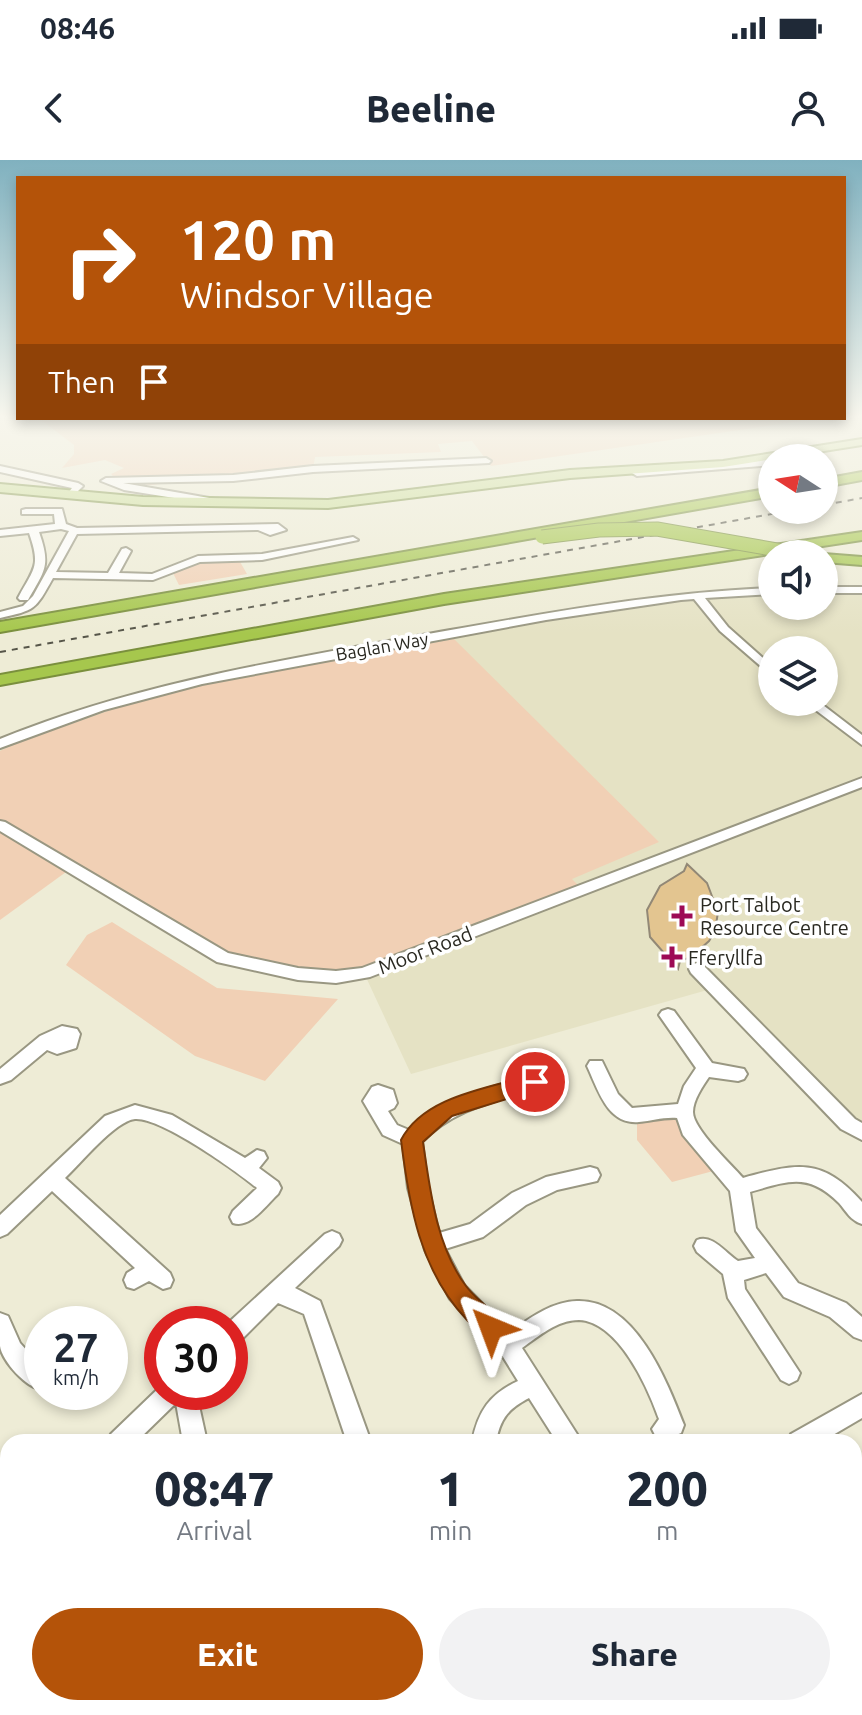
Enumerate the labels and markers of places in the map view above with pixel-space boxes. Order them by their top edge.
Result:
place label: Port Talbot Resource Centre [700,893,849,939]
marker: Port Talbot Resource Centre [671,905,693,927]
place label: Fferyllfa [688,946,763,969]
marker: Fferyllfa [663,948,681,966]
pin [501,1048,569,1116]

